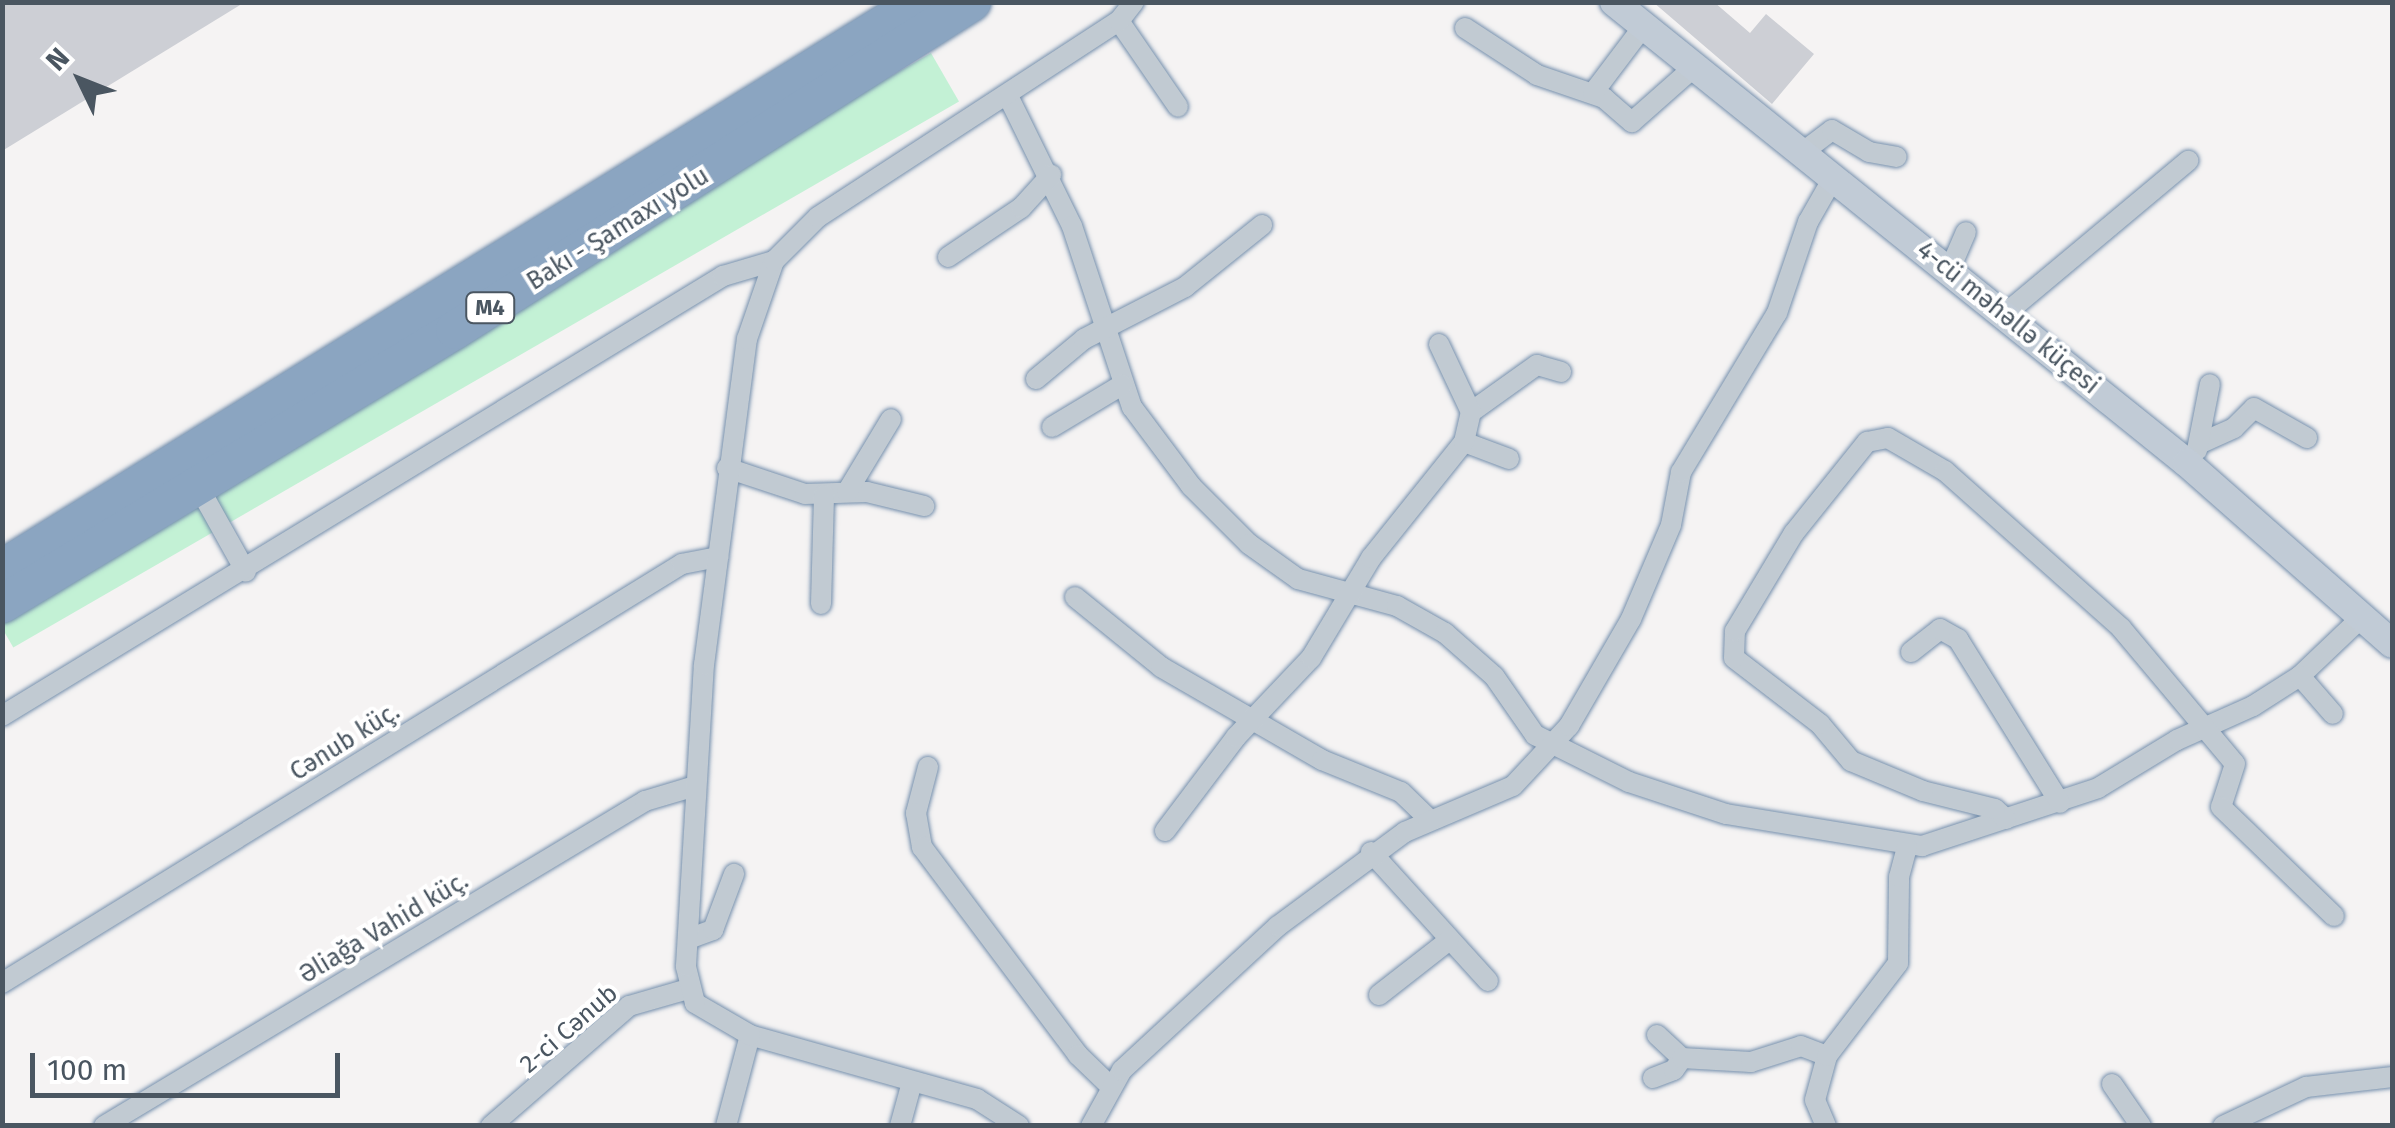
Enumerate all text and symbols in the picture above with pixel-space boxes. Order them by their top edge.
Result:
north arrow [30,30,130,130]
text: N [39,41,76,77]
street label: Bakı - Şamaxı yolu [522,161,714,297]
street label: 4-cü məhəllə küçesi [1911,235,2105,401]
road number: M4 [465,291,515,325]
street label: Cənub küç. [285,697,405,787]
street label: Əliağa Vahid küç. [294,866,474,990]
street label: 2-ci Cənub [514,978,624,1080]
scale bar [35,1033,345,1095]
text: 100 m [47,1052,127,1088]

